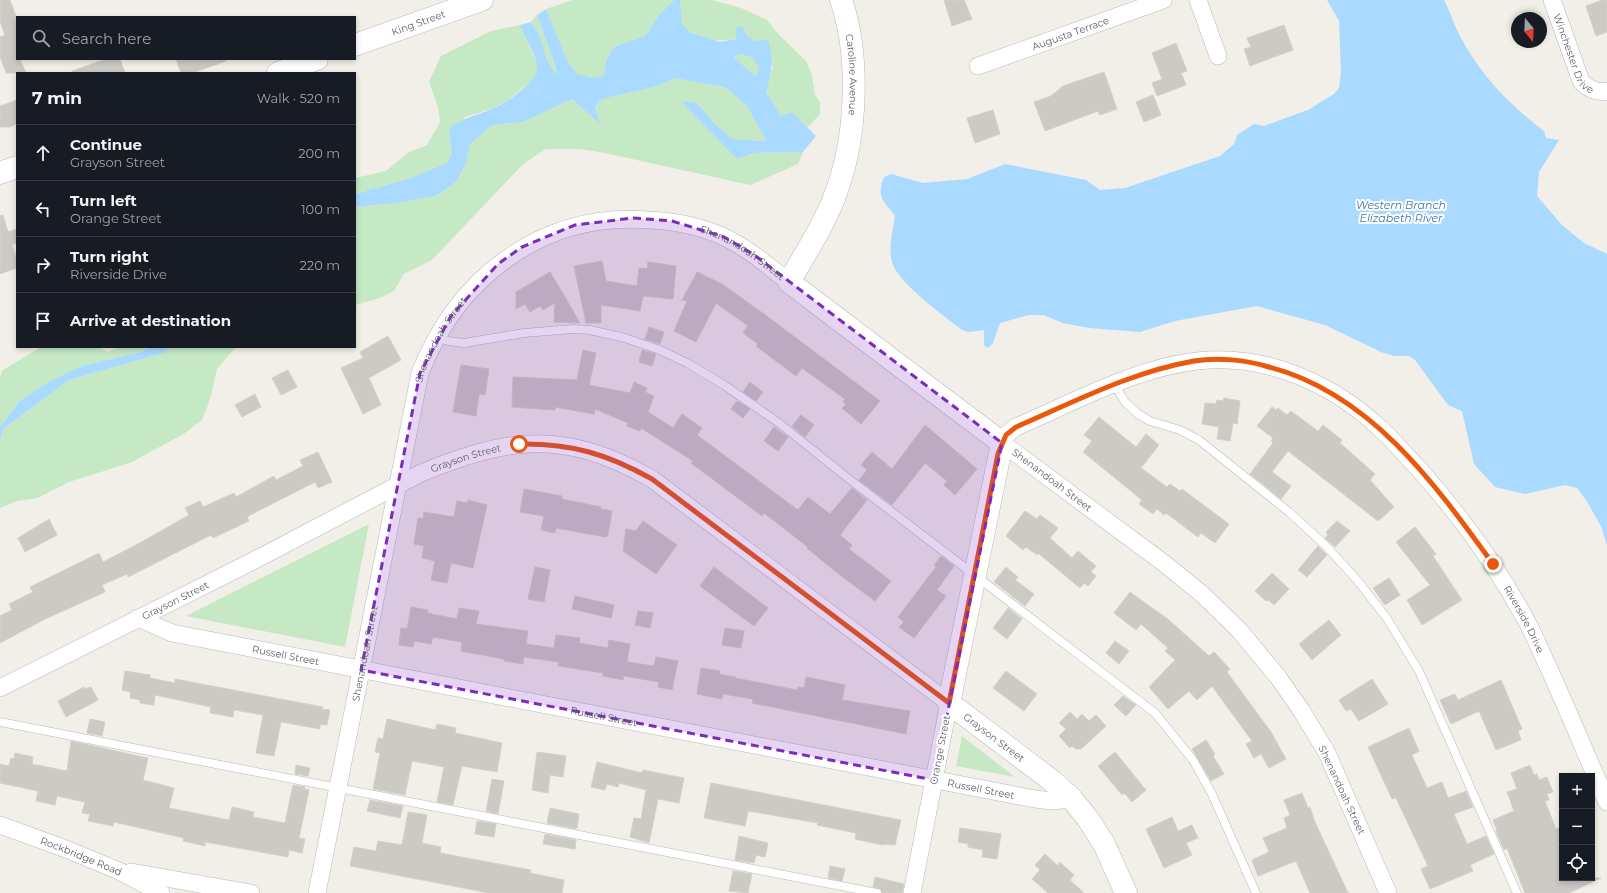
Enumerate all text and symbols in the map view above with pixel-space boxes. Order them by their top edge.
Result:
street label: King Street [389,7,447,38]
north arrow [1511,12,1547,48]
street label: Winchester Drive [1551,12,1596,96]
street label: Augusta Terrace [1030,13,1111,53]
search box [16,16,356,60]
icon: search [30,27,52,49]
text: Search here [62,29,151,48]
street label: Caroline Avenue [843,33,860,116]
text: 7 min [32,88,82,108]
text: Walk · 520 m [257,90,340,106]
text: Continue [70,135,142,154]
icon: ahead [32,142,54,164]
text: 200 m [298,145,340,161]
text: Grayson Street [70,154,165,170]
text: Turn left [70,191,137,210]
icon: left [32,198,54,220]
water label: Western Branch Elizabeth River [1356,198,1446,225]
text: 100 m [301,201,340,217]
text: Orange Street [70,210,162,226]
street label: Shenandoah Street [699,222,787,283]
text: Turn right [70,247,149,266]
icon: right [32,254,54,276]
text: 220 m [299,257,340,273]
text: Riverside Drive [70,266,167,282]
street label: Shenandoah Street [412,294,469,384]
icon: arrive [32,310,54,332]
text: Arrive at destination [70,311,231,330]
route start [510,435,528,453]
street label: Grayson Street [429,441,502,475]
street label: Shenandoah Street [1009,446,1095,514]
route end [1484,555,1502,573]
street label: Grayson Street [140,578,211,622]
street label: Riverside Drive [1501,583,1547,655]
street label: Shenandoah Street [349,605,380,702]
street label: Russell Street [251,642,320,668]
street label: Russell Street [569,703,639,729]
street label: Grayson Street [961,710,1027,764]
street label: Orange Street [927,714,953,786]
street label: Shenandoah Street [1316,743,1368,837]
map controls [1559,773,1595,881]
button: + [1559,773,1595,809]
street label: Russell Street [946,776,1016,801]
button: − [1559,809,1595,845]
street label: Rockbridge Road [39,834,124,878]
button: locate [1559,845,1595,881]

